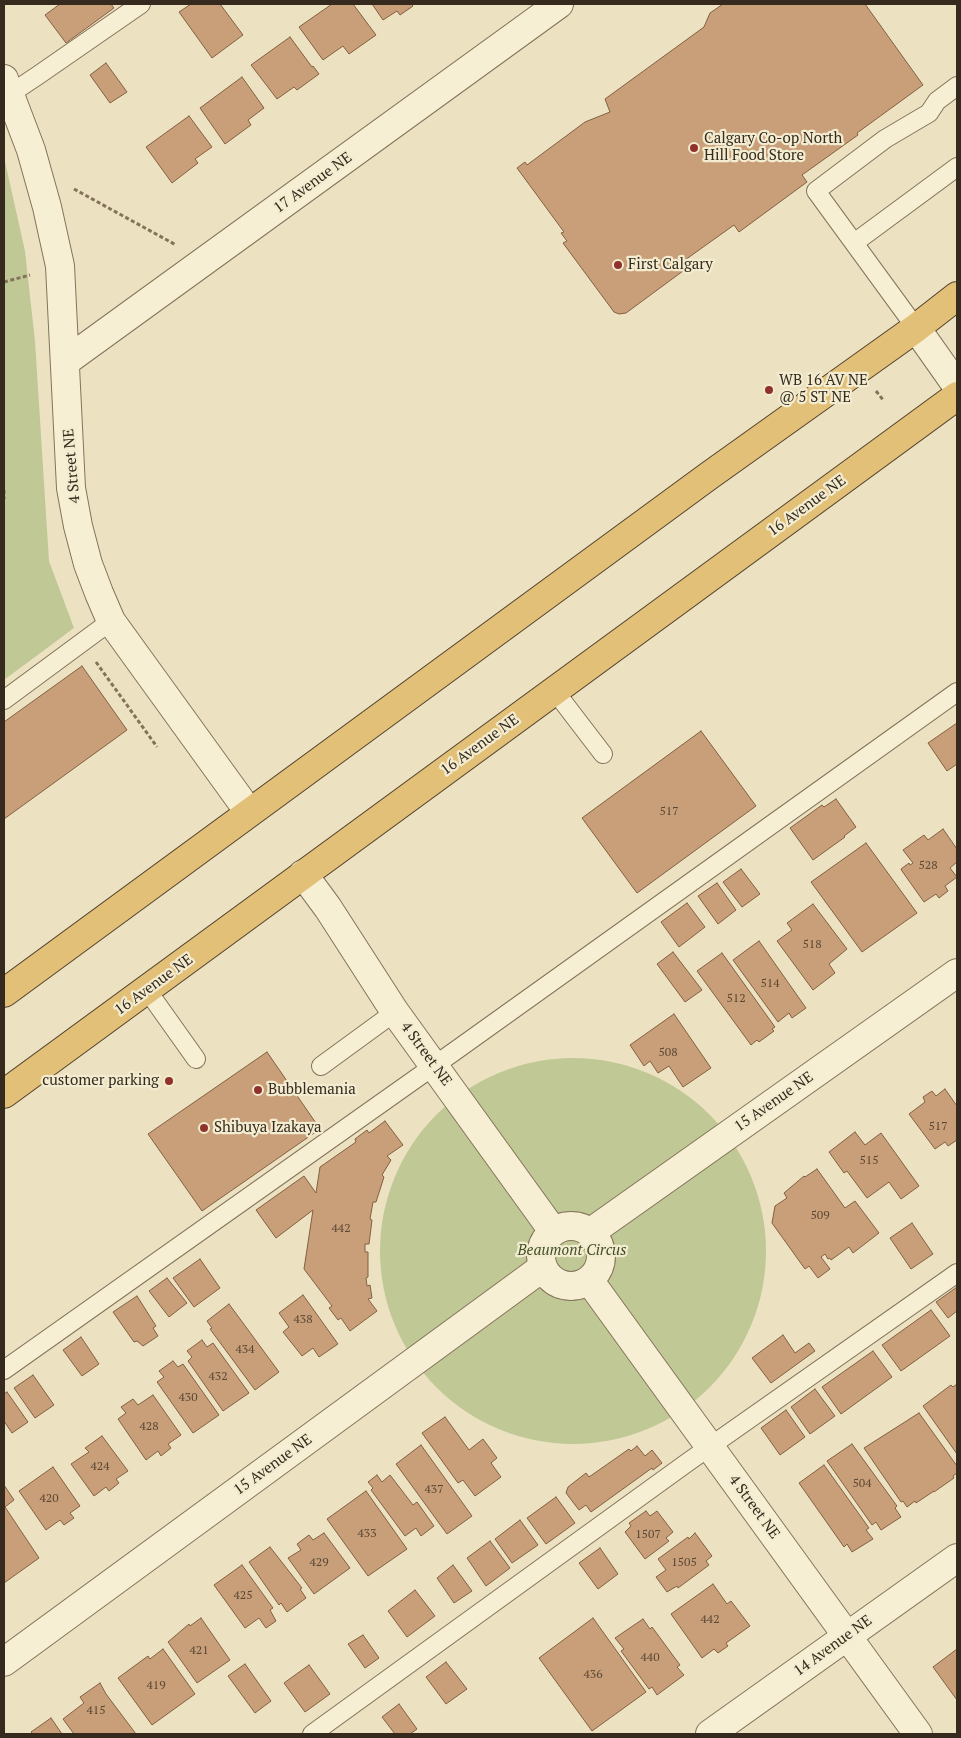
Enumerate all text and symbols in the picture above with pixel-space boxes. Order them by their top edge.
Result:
place label: Calgary Co-op North Hill Food Store [704,130,842,165]
marker: Calgary Co-op North Hill Food Store [688,142,700,154]
street label: 17 Avenue NE [270,149,356,217]
place label: First Calgary [628,256,713,274]
marker: First Calgary [612,259,624,271]
place label: WB 16 AV NE @ 5 ST NE [779,372,868,407]
marker: WB 16 AV NE @ 5 ST NE [763,384,775,396]
street label: 4 Street NE [60,428,84,504]
street label: 16 Avenue NE [764,472,850,540]
street label: 16 Avenue NE [437,711,523,779]
house number: 517 [659,805,679,819]
house number: 528 [918,859,938,873]
house number: 518 [802,938,822,952]
street label: 16 Avenue NE [111,951,197,1019]
house number: 514 [760,977,780,991]
house number: 512 [726,992,746,1006]
street label: 4 Street NE [397,1018,455,1090]
house number: 508 [658,1046,678,1060]
street label: 15 Avenue NE [731,1068,817,1136]
place label: customer parking [42,1072,159,1090]
marker: customer parking [163,1075,175,1087]
place label: Bubblemania [268,1081,356,1099]
marker: Bubblemania [252,1084,264,1096]
place label: Shibuya Izakaya [214,1119,322,1137]
house number: 517 [928,1120,948,1134]
marker: Shibuya Izakaya [198,1122,210,1134]
house number: 515 [859,1154,879,1168]
house number: 509 [810,1209,830,1223]
house number: 442 [331,1222,351,1236]
park label: Beaumont Circus [518,1242,626,1260]
house number: 438 [293,1313,313,1327]
house number: 434 [235,1343,255,1357]
house number: 432 [208,1370,228,1384]
house number: 430 [178,1391,198,1405]
house number: 428 [139,1420,159,1434]
street label: 15 Avenue NE [230,1431,316,1499]
house number: 424 [90,1460,110,1474]
street label: 4 Street NE [725,1471,783,1543]
house number: 504 [852,1477,872,1491]
house number: 437 [424,1483,444,1497]
house number: 420 [39,1492,59,1506]
house number: 433 [357,1527,377,1541]
house number: 1507 [635,1528,661,1542]
house number: 429 [309,1556,329,1570]
house number: 1505 [671,1556,697,1570]
house number: 425 [233,1589,253,1603]
street label: 14 Avenue NE [790,1612,876,1680]
house number: 442 [700,1613,720,1627]
house number: 421 [189,1644,209,1658]
house number: 440 [640,1651,660,1665]
house number: 436 [583,1668,603,1682]
house number: 419 [146,1679,166,1693]
house number: 415 [86,1704,106,1718]

